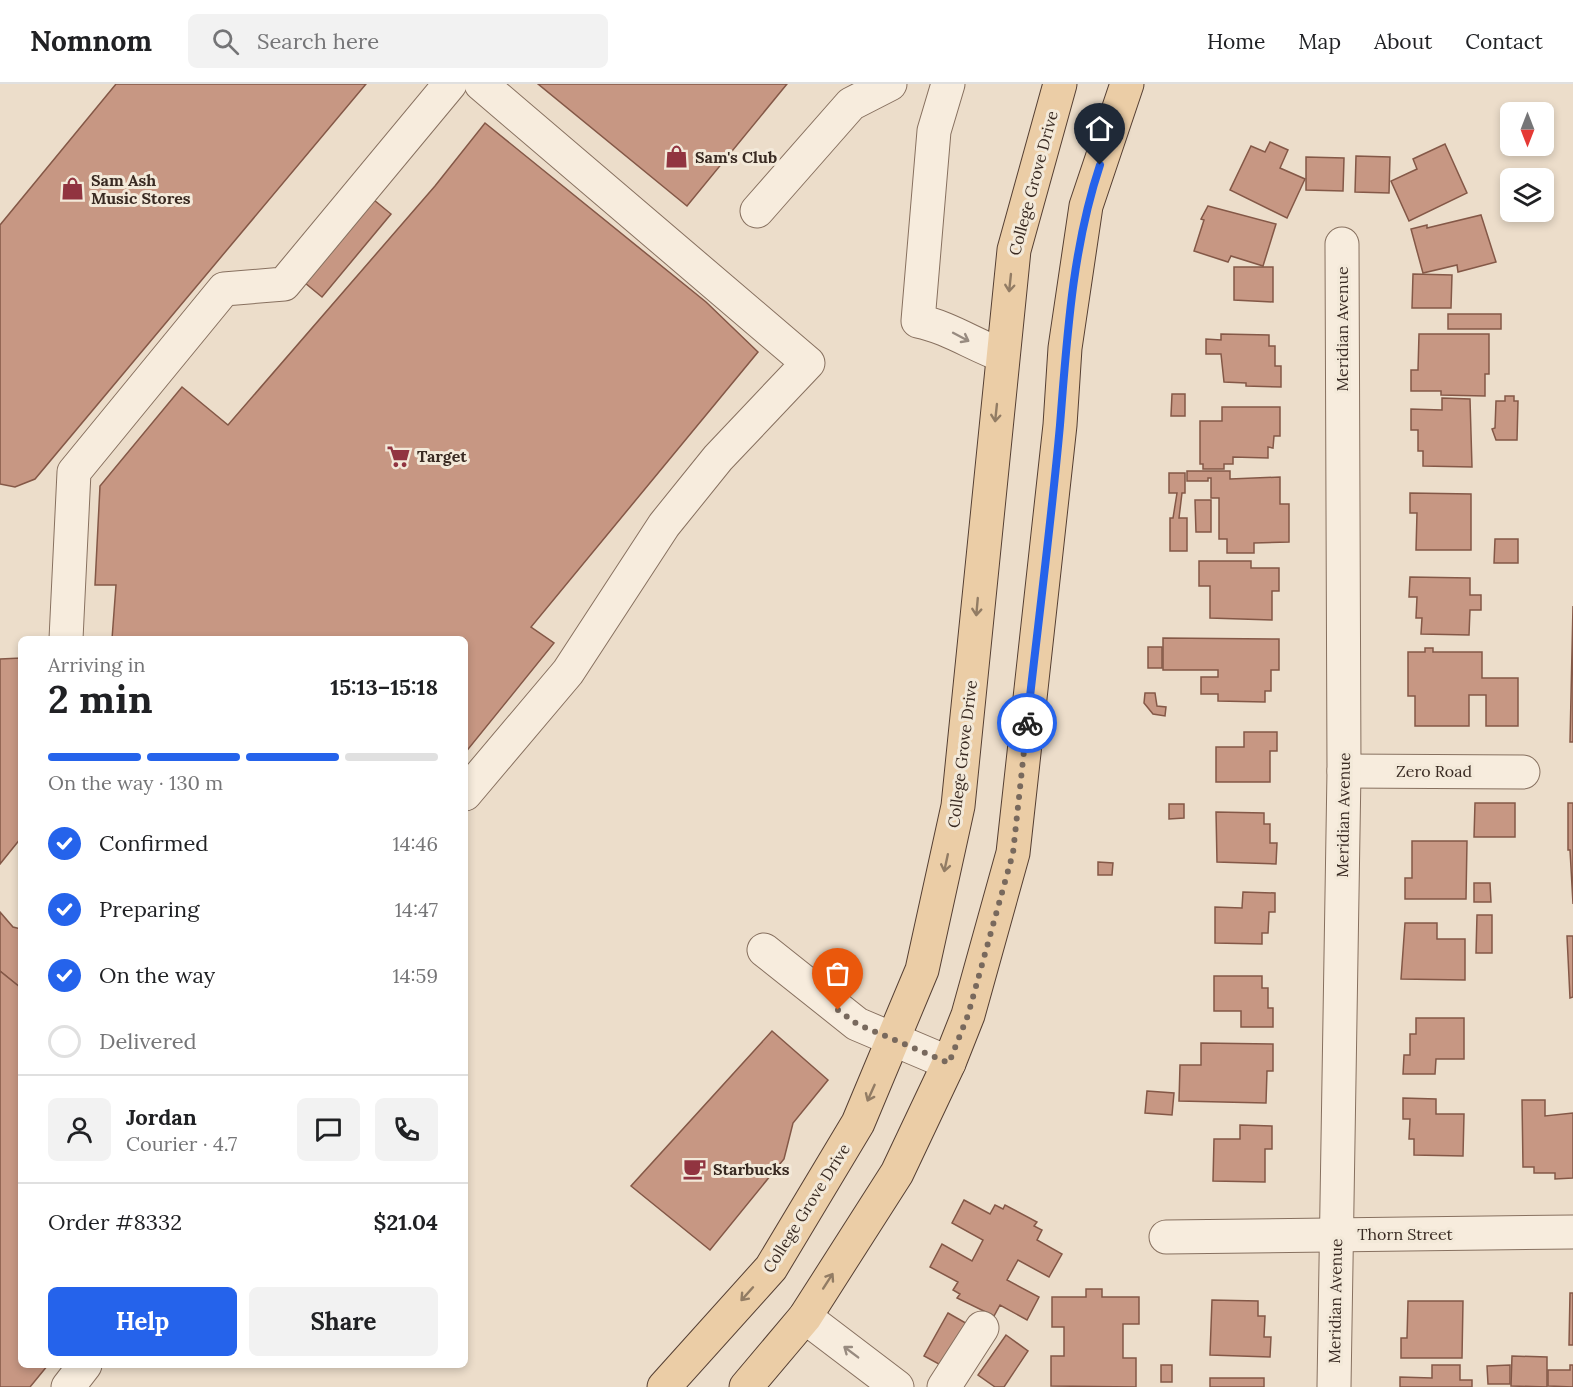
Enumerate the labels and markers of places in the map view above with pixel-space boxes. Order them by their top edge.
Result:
pin [1074,103,1125,165]
shop icon: Sam's Club [664,144,690,170]
place label: Sam's Club [695,147,777,167]
place label: Sam Ash Music Stores [91,170,191,208]
shop icon: Sam Ash Music Stores [60,176,86,202]
supermarket icon: Target [386,443,412,469]
place label: Target [417,446,467,466]
pin [812,948,863,1010]
cafe icon: Starbucks [682,1156,708,1182]
place label: Starbucks [713,1159,790,1179]

